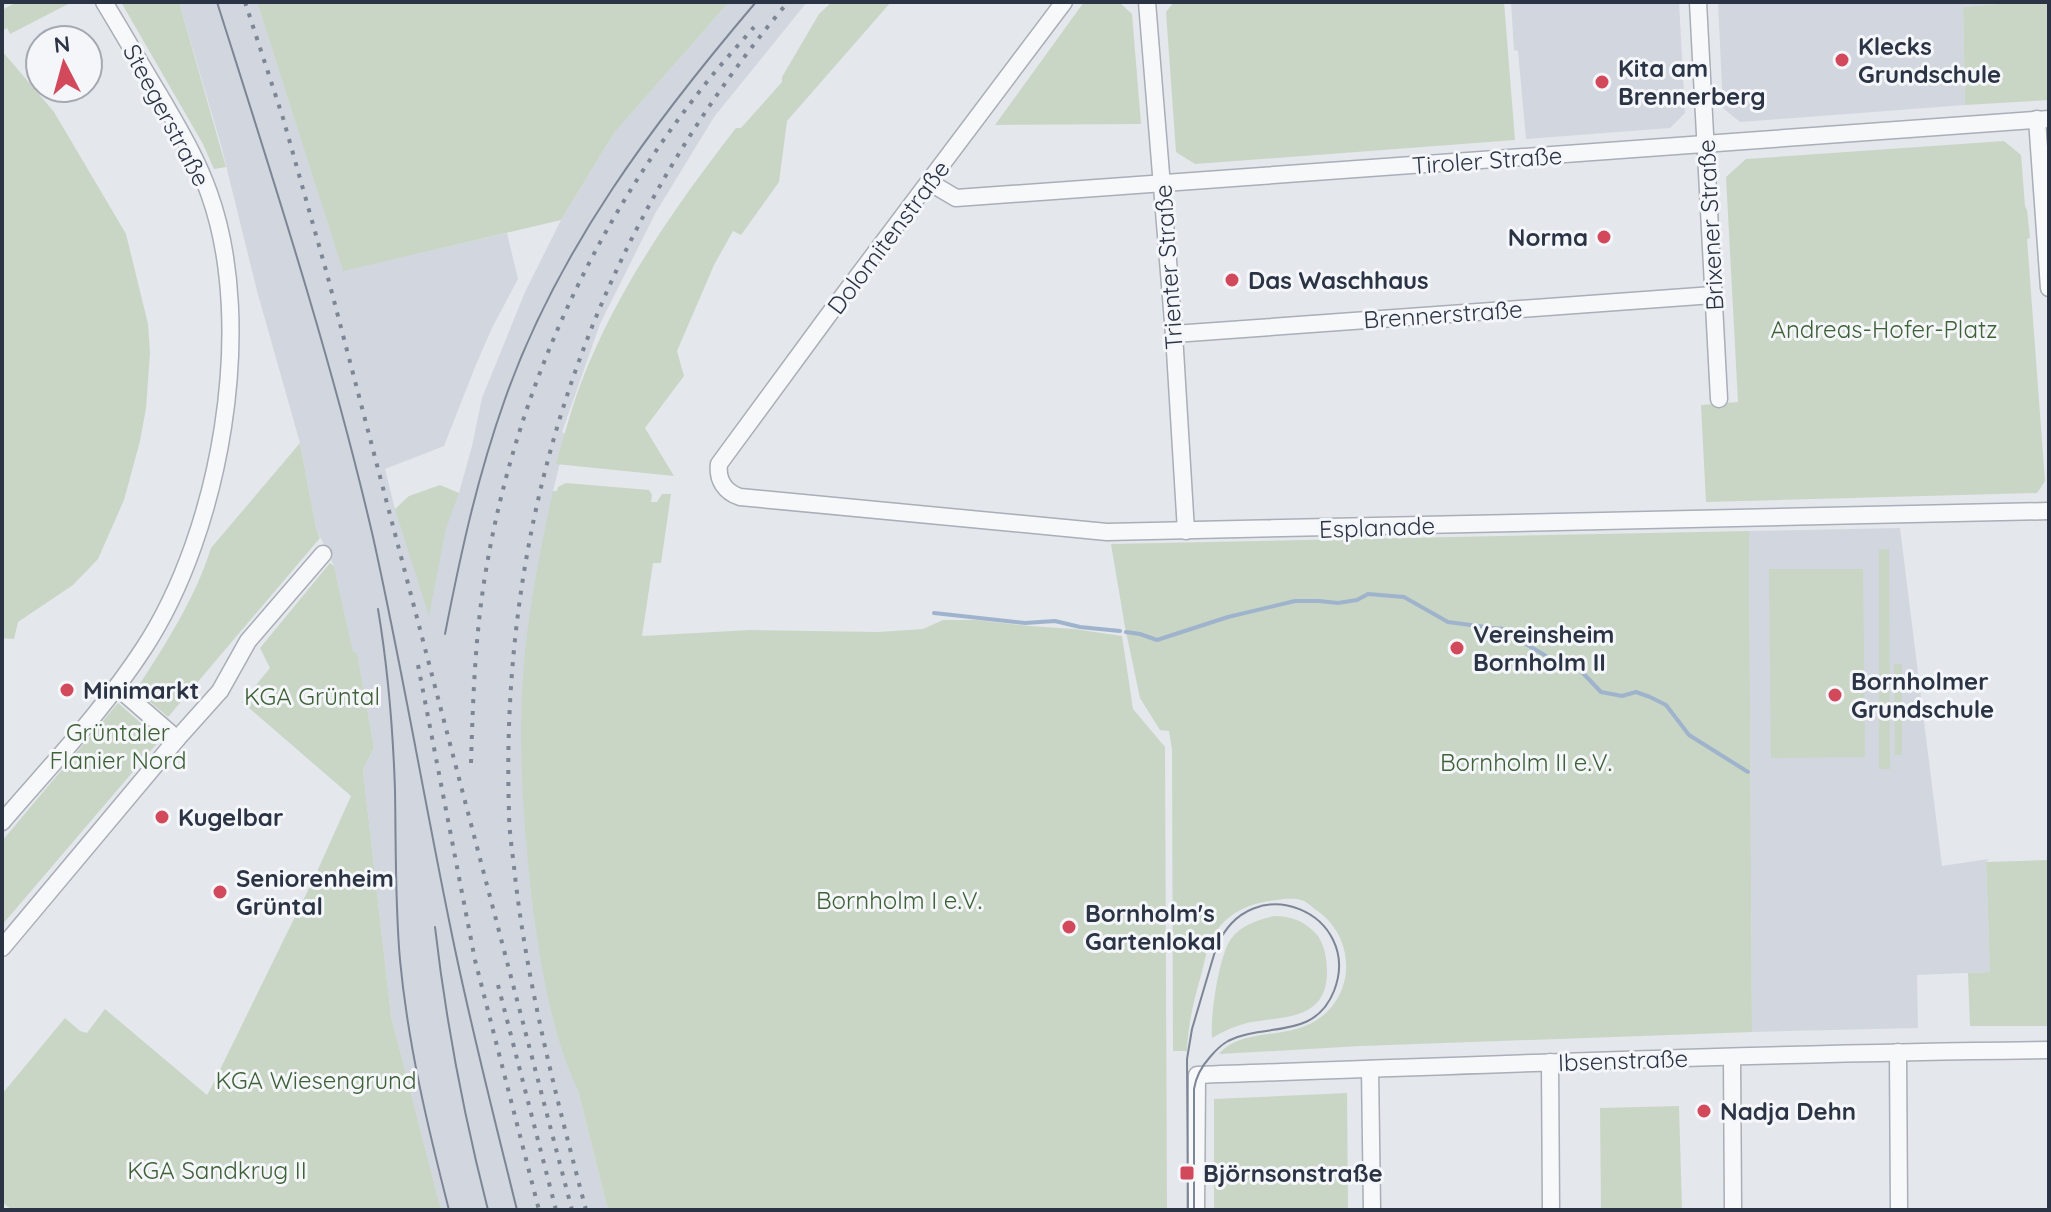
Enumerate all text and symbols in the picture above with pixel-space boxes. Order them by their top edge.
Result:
north arrow [24,24,104,104]
text: N [52,29,71,59]
place label: Klecks Grundschule [1858,31,2001,89]
street label: Steegerstraße [117,39,217,191]
marker: Klecks Grundschule [1833,51,1851,69]
place label: Kita am Brennerberg [1618,53,1766,111]
marker: Kita am Brennerberg [1593,73,1611,91]
street label: Brixener Straße [1691,139,1729,311]
street label: Tiroler Straße [1411,140,1563,180]
street label: Dolomitenstraße [820,154,956,320]
street label: Trienter Straße [1147,183,1189,351]
place label: Norma [1508,222,1588,252]
marker: Norma [1595,228,1613,246]
place label: Das Waschhaus [1248,265,1429,295]
marker: Das Waschhaus [1223,271,1241,289]
street label: Brennerstraße [1362,293,1524,335]
park label: Andreas-Hofer-Platz [1770,314,1998,344]
street label: Esplanade [1318,510,1436,544]
place label: Vereinsheim Bornholm II [1473,619,1614,677]
marker: Vereinsheim Bornholm II [1448,639,1466,657]
place label: Bornholmer Grundschule [1851,666,1994,724]
place label: Minimarkt [83,675,199,705]
marker: Minimarkt [58,681,76,699]
park label: KGA Grüntal [244,681,380,711]
marker: Bornholmer Grundschule [1826,686,1844,704]
park label: Grüntaler Flanier Nord [49,717,187,775]
park label: Bornholm II e.V. [1440,747,1612,777]
place label: Kugelbar [178,802,283,832]
marker: Kugelbar [153,808,171,826]
place label: Seniorenheim Grüntal [236,863,394,921]
marker: Seniorenheim Grüntal [211,883,229,901]
park label: Bornholm I e.V. [816,885,982,915]
place label: Bornholm's Gartenlokal [1085,898,1222,956]
marker: Bornholm's Gartenlokal [1060,918,1078,936]
street label: Ibsenstraße [1557,1043,1689,1077]
park label: KGA Wiesengrund [215,1065,417,1095]
place label: Nadja Dehn [1720,1096,1856,1126]
marker: Nadja Dehn [1695,1102,1713,1120]
park label: KGA Sandkrug II [127,1155,307,1185]
place label: Björnsonstraße [1203,1158,1383,1188]
marker: Björnsonstraße [1178,1164,1196,1182]

